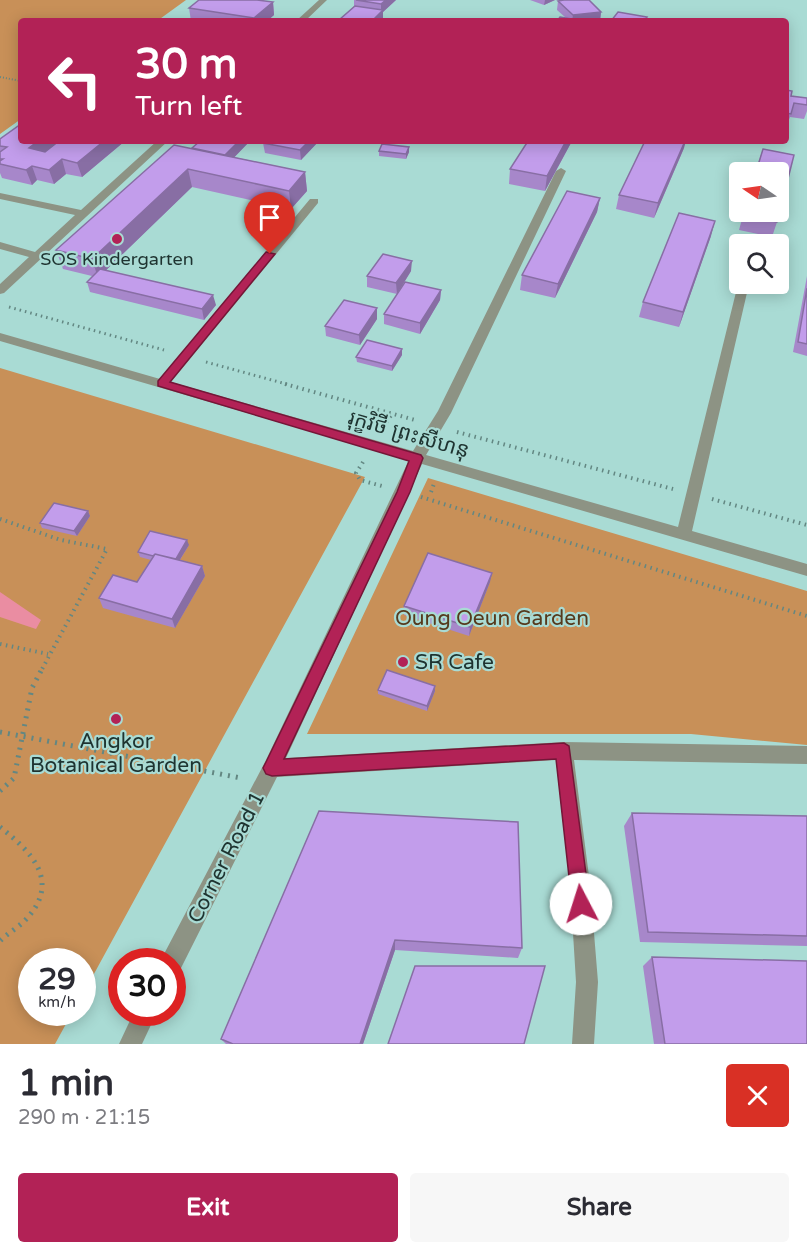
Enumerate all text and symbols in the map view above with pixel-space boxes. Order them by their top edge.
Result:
text: 30 m [135,39,237,90]
icon: left [36,42,114,120]
text: Turn left [135,90,242,123]
north arrow [729,162,789,222]
map controls [729,162,789,294]
pin [244,192,295,254]
icon: arrive [253,201,286,234]
marker: SOS Kindergarten [110,232,124,246]
button: search [729,234,789,294]
place label: SOS Kindergarten [40,248,194,270]
street label: រុក្ខវិថី ព្រះសីហនុ [345,404,473,464]
park label: Oung Oeun Garden [395,606,589,631]
place label: SR Cafe [415,650,494,675]
marker: SR Cafe [396,655,410,669]
marker: Angkor Botanical Garden [109,712,123,726]
place label: Angkor Botanical Garden [30,729,202,778]
street label: Corner Road 1 [182,787,270,927]
position arrow [549,872,613,936]
speed limit sign: 30 [108,948,186,1026]
text: 29 [38,961,76,998]
text: km/h [38,993,76,1011]
text: 1 min [18,1062,114,1105]
button: close [726,1064,789,1127]
text: 290 m · 21:15 [18,1106,150,1130]
button: Exit [18,1173,398,1242]
button: Share [410,1173,789,1242]

